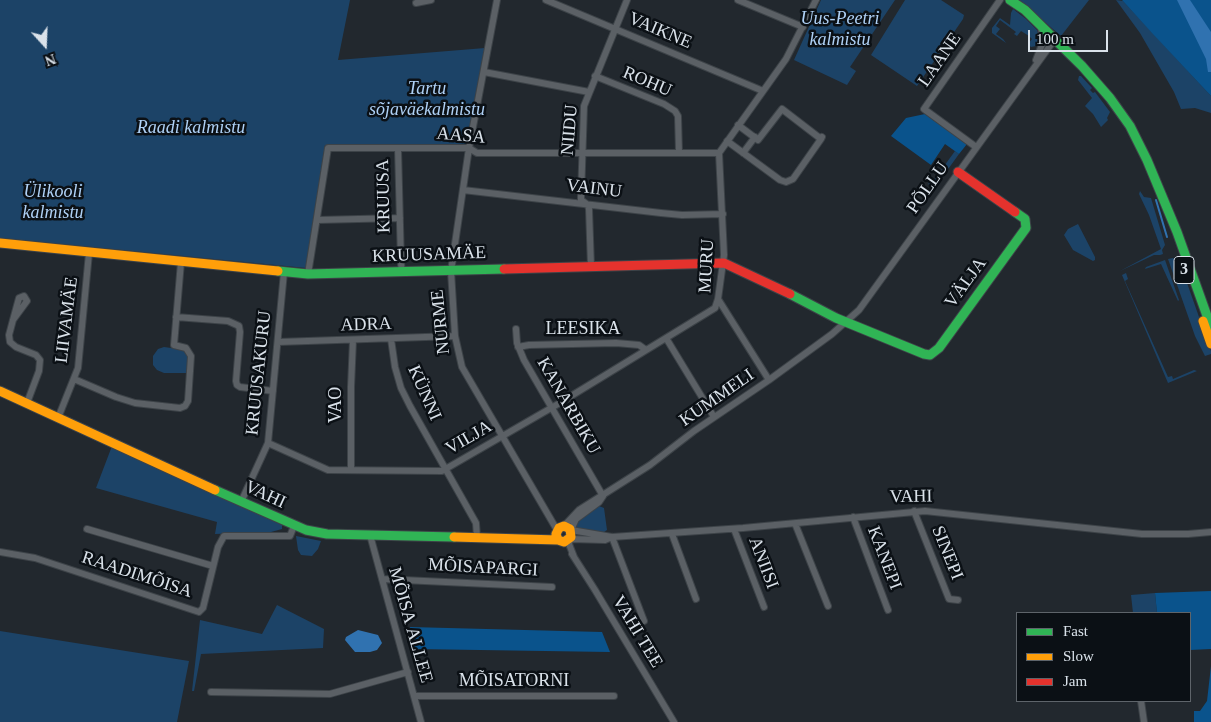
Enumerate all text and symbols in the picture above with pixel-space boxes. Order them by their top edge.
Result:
street label: VAIKNE [625,8,695,54]
park label: Uus-Peetri kalmistu [801,8,879,50]
north arrow [20,20,70,70]
scale bar [1031,20,1111,52]
street label: LAANE [914,29,966,91]
text: 100 m [1036,31,1074,47]
text: N [43,51,58,68]
street label: ROHU [619,62,675,102]
park label: Tartu sõjaväekalmistu [369,78,485,120]
street label: NIIDU [557,104,583,156]
park label: Raadi kalmistu [137,117,245,139]
street label: AASA [436,123,486,149]
street label: PÕLLU [903,158,953,218]
street label: KRUUSA [373,159,395,233]
street label: VAINU [565,175,623,203]
park label: Ülikooli kalmistu [23,181,83,223]
street label: MURU [695,238,719,294]
street label: KRUUSAMÄE [372,242,486,268]
street label: VÄLJA [941,254,991,312]
road number: 3 [1174,256,1194,284]
street label: LIIVAMÄE [51,276,83,364]
street label: NURME [427,289,455,355]
street label: KRUUSAKURU [242,310,276,436]
street label: ADRA [340,313,392,337]
street label: LEESIKA [546,318,620,340]
street label: KANARBIKU [532,354,604,458]
street label: KÜNNI [402,362,446,424]
street label: KUMMELI [676,364,758,432]
street label: VAO [325,387,347,423]
street label: VILJA [442,416,496,460]
street label: VAHI [241,476,289,514]
street label: VAHI [889,486,933,508]
street label: KANEPI [862,523,906,593]
street label: SINEPI [926,523,968,583]
street label: ANIISI [743,534,783,592]
street label: RAADIMÕISA [79,547,195,603]
street label: MÕISAPARGI [427,554,539,582]
street label: MÕISA ALLEE [383,565,437,685]
street label: VAHI TEE [607,592,667,672]
legend [1016,612,1191,702]
text: Fast [1063,623,1088,639]
text: Slow [1063,648,1094,664]
street label: MÕISATORNI [459,670,569,692]
text: Jam [1063,673,1087,689]

